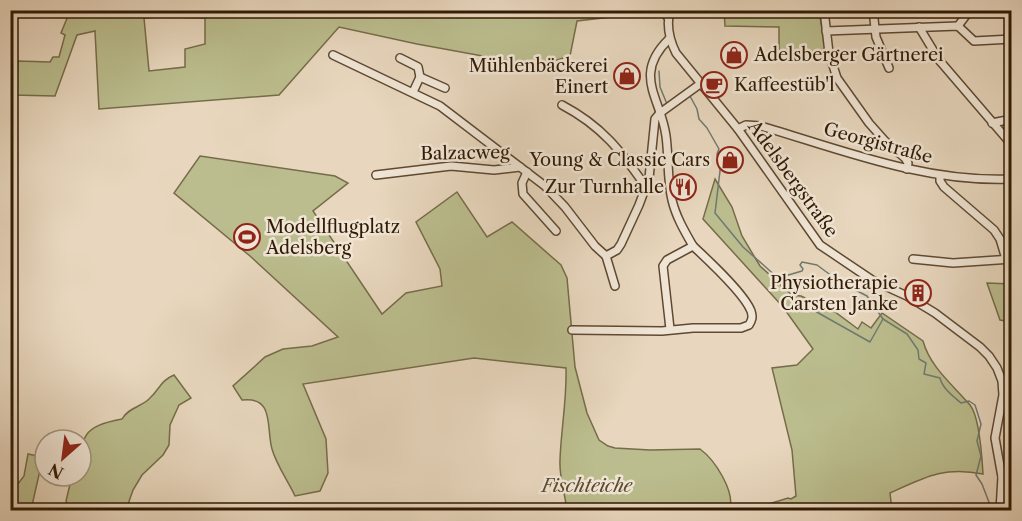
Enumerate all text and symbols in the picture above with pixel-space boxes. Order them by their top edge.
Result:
shop icon: Adelsberger Gärtnerei [719,40,749,70]
place label: Adelsberger Gärtnerei [753,44,944,66]
place label: Mühlenbäckerei Einert [469,55,609,98]
shop icon: Mühlenbäckerei Einert [612,61,642,91]
cafe icon: Kaffeestüb'l [699,70,729,100]
place label: Kaffeestüb'l [734,74,835,96]
street label: Adelsbergstraße [743,116,843,242]
street label: Georgistraße [821,118,935,168]
street label: Balzacweg [420,141,510,165]
shop icon: Young & Classic Cars [715,145,745,175]
place label: Young & Classic Cars [528,149,710,171]
restaurant icon: Zur Turnhalle [668,172,698,202]
place label: Zur Turnhalle [545,176,664,198]
place label: Modellflugplatz Adelsberg [265,216,400,259]
sports icon: Modellflugplatz Adelsberg [232,222,262,252]
place label: Physiotherapie Carsten Janke [770,272,898,315]
building icon: Physiotherapie Carsten Janke [903,278,933,308]
north arrow [33,428,93,488]
text: N [45,459,67,483]
park label: Fischteiche [540,475,633,497]

